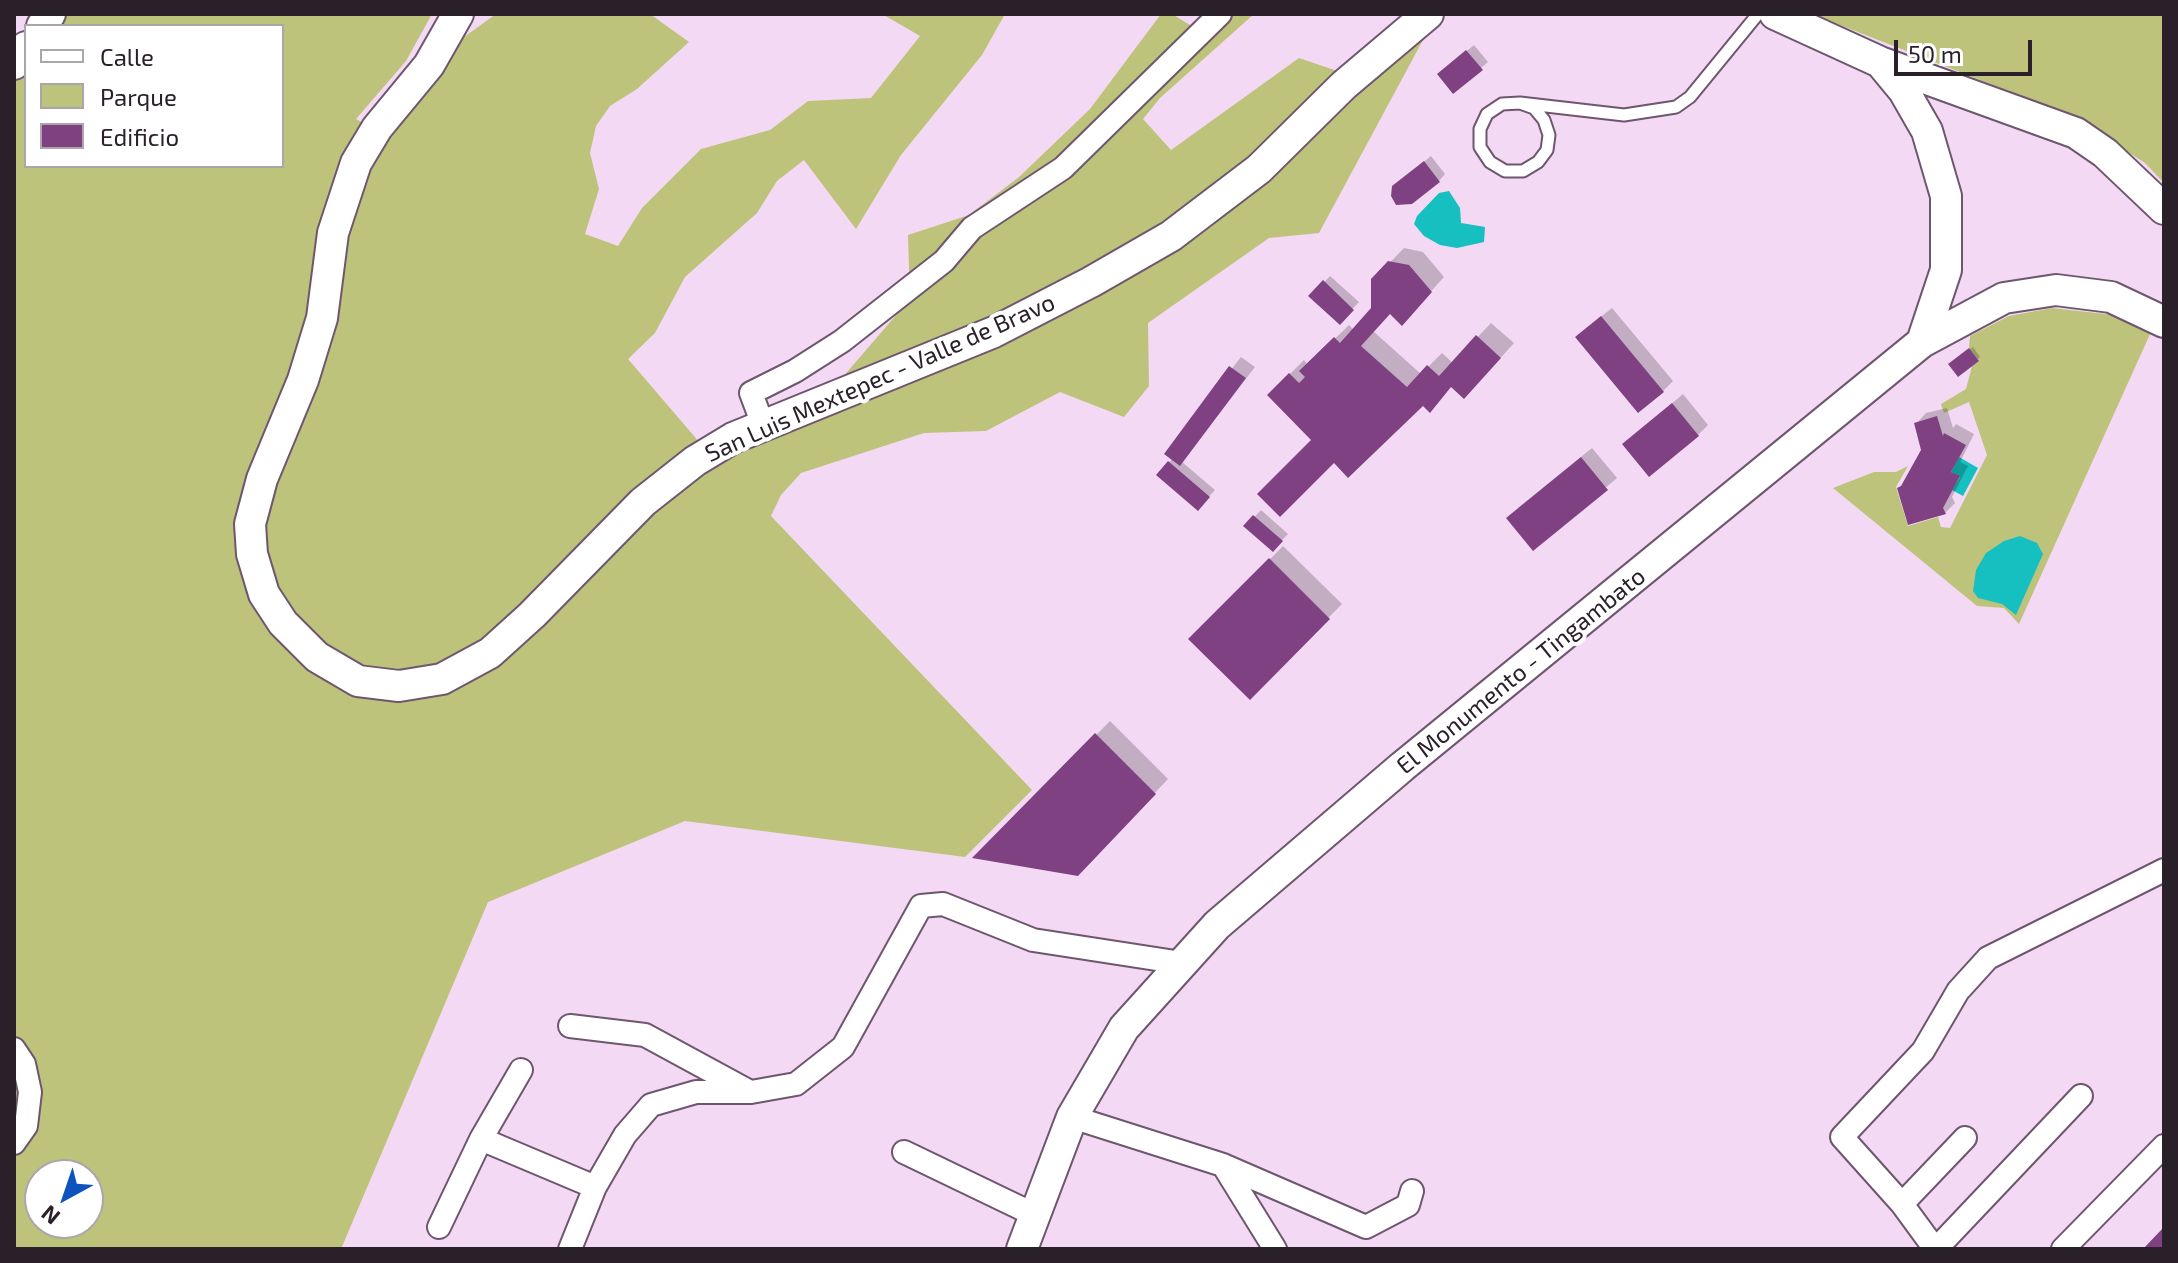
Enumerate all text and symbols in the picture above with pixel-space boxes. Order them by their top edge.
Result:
legend [24,24,284,168]
scale bar [1898,24,2036,74]
text: 50 m [1908,39,1962,68]
text: Calle [100,42,154,71]
text: Parque [100,82,177,111]
text: Edificio [100,122,179,151]
street label: San Luis Mextepec - Valle de Bravo [701,288,1059,468]
street label: El Monumento - Tingambato [1391,562,1651,780]
north arrow [24,1159,104,1239]
text: N [35,1201,64,1231]

